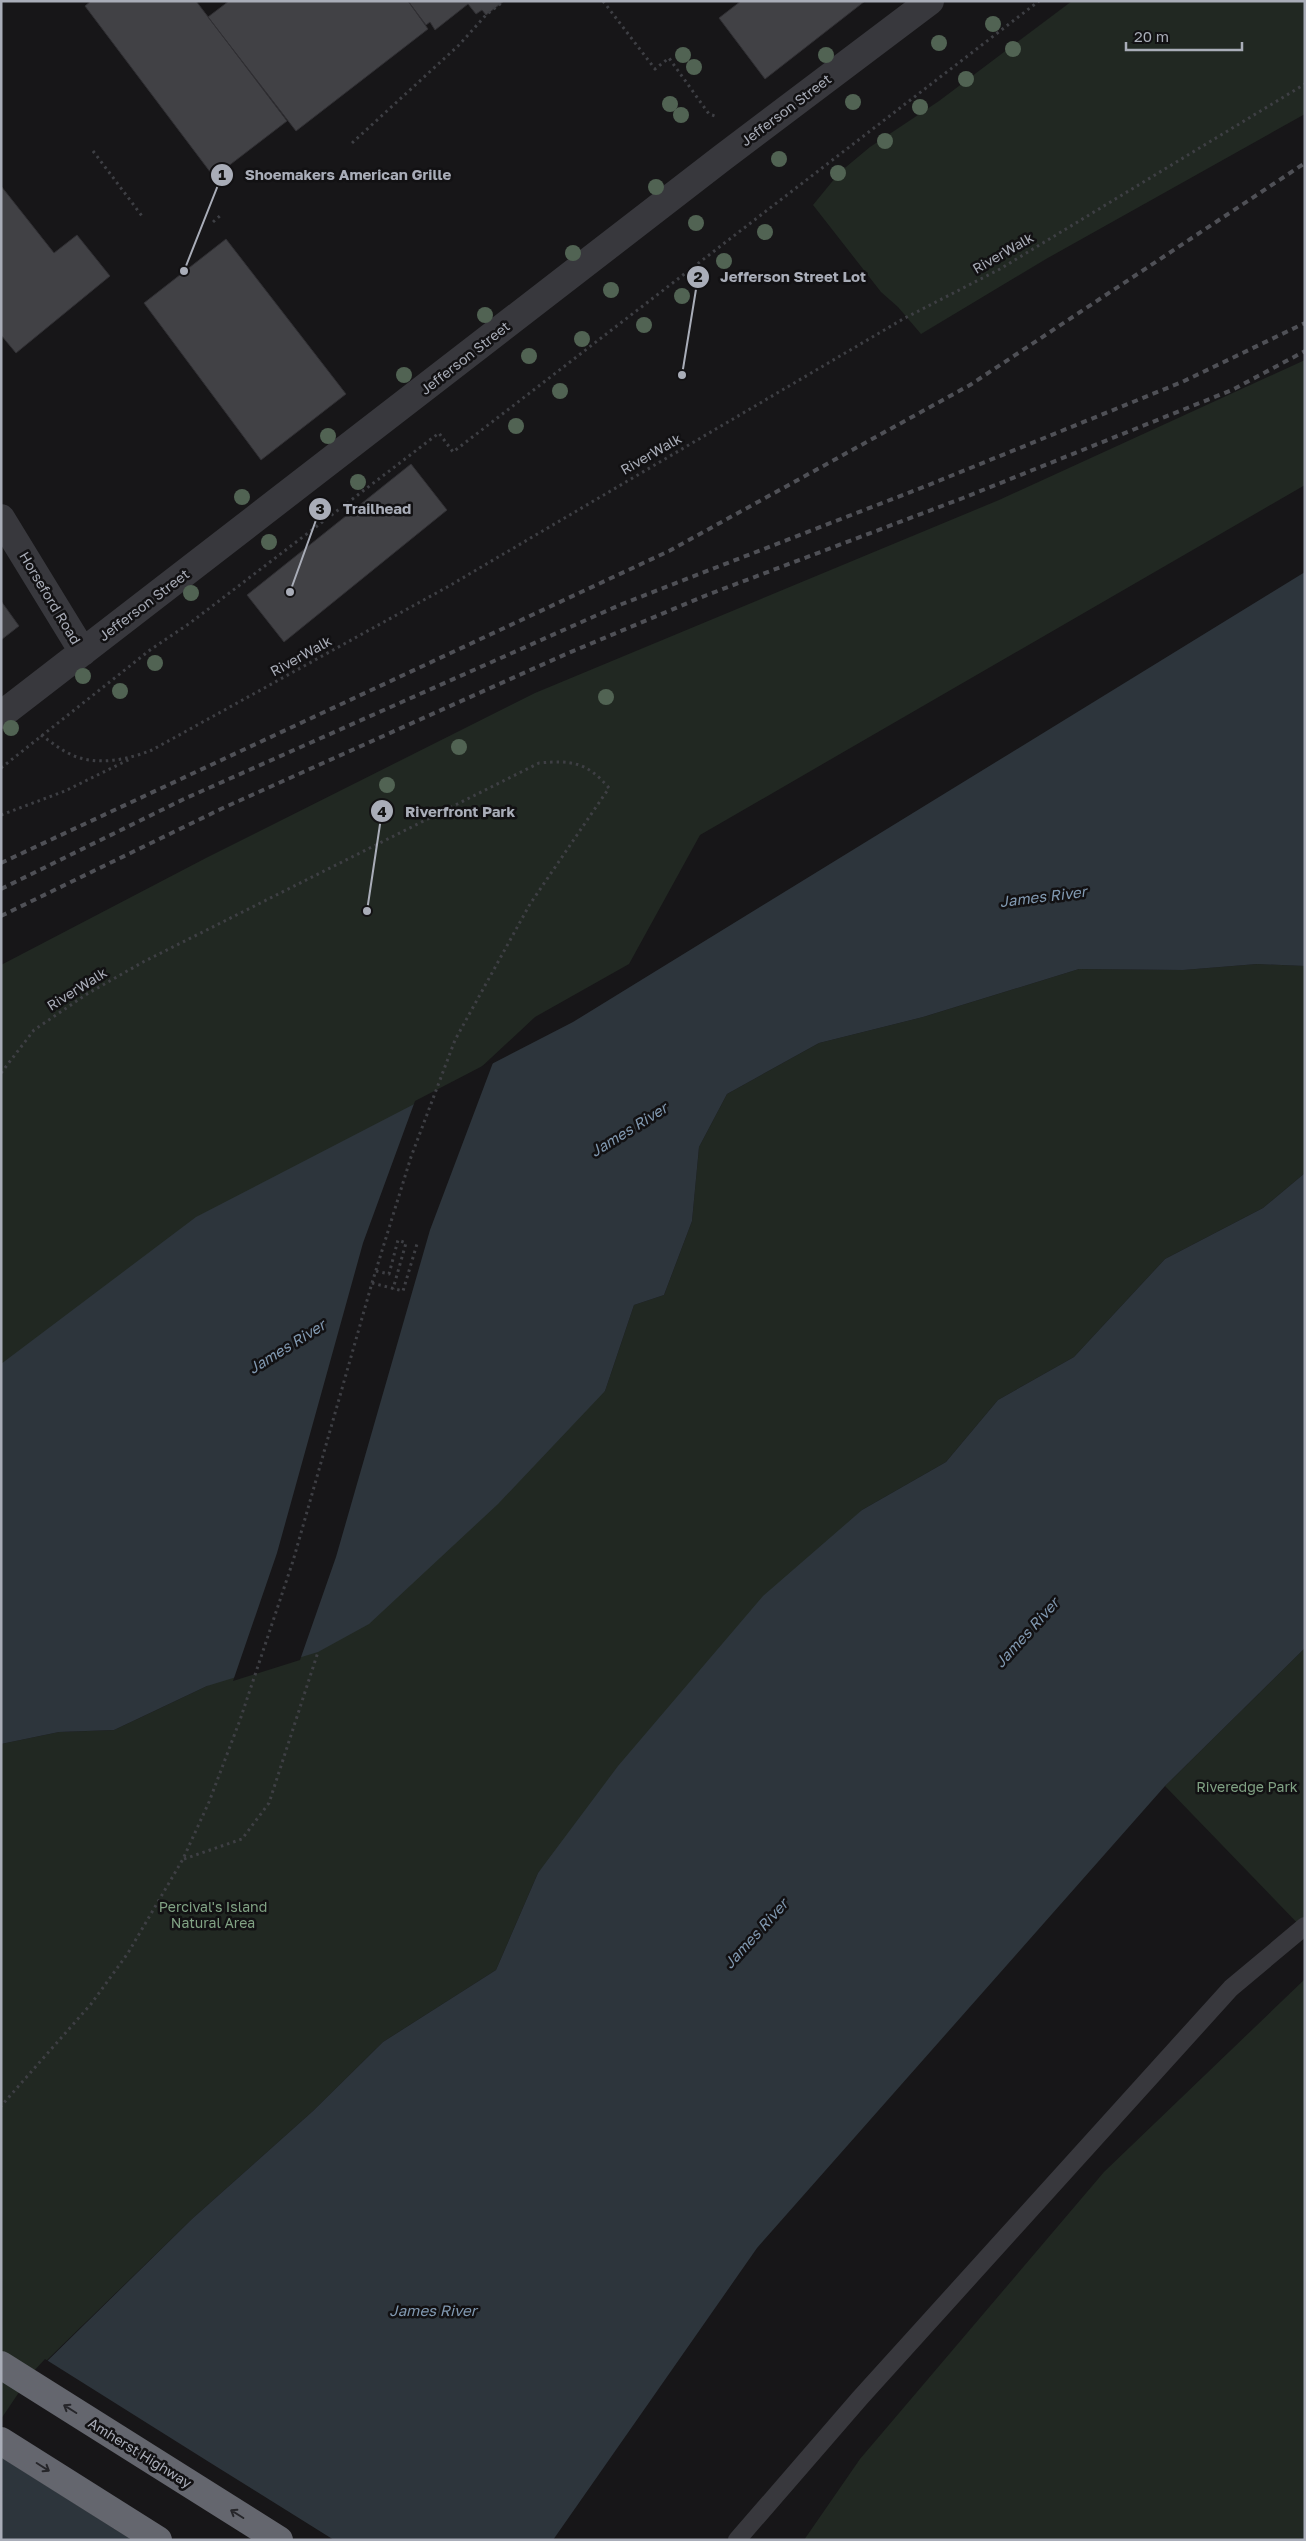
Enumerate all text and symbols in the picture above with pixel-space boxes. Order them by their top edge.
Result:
scale bar [1126,20,1242,52]
text: 20 m [1134,27,1169,45]
street label: Jefferson Street [737,70,834,149]
callout: Shoemakers American Grille [210,160,461,190]
text: 1 [218,165,226,183]
text: Shoemakers American Grille [245,165,451,183]
street label: RiverWalk [969,228,1036,277]
callout: Jefferson Street Lot [685,262,876,292]
text: 2 [693,267,703,285]
text: Jefferson Street Lot [720,267,866,285]
street label: Jefferson Street [417,317,513,398]
street label: RiverWalk [617,429,684,478]
callout: Trailhead [308,494,421,524]
text: 3 [315,499,325,517]
text: Trailhead [343,499,411,517]
street label: Horseford Road [16,548,85,647]
street label: Jefferson Street [95,565,192,644]
street label: RiverWalk [267,632,335,679]
callout: Riverfront Park [370,796,525,826]
text: 4 [377,802,387,820]
text: Riverfront Park [405,802,515,820]
water label: James River [998,881,1089,910]
street label: RiverWalk [44,963,110,1014]
water label: James River [587,1097,672,1160]
water label: James River [245,1314,330,1377]
water label: James River [990,1592,1064,1671]
park label: Riveredge Park [1196,1778,1298,1795]
water label: James River [719,1893,793,1972]
park label: Percival's Island Natural Area [159,1898,267,1931]
water label: James River [389,2301,479,2319]
one-way arrow [63,2403,77,2414]
street label: Amherst Highway [86,2414,195,2491]
one-way arrow [35,2463,49,2473]
one-way arrow [231,2509,245,2519]

